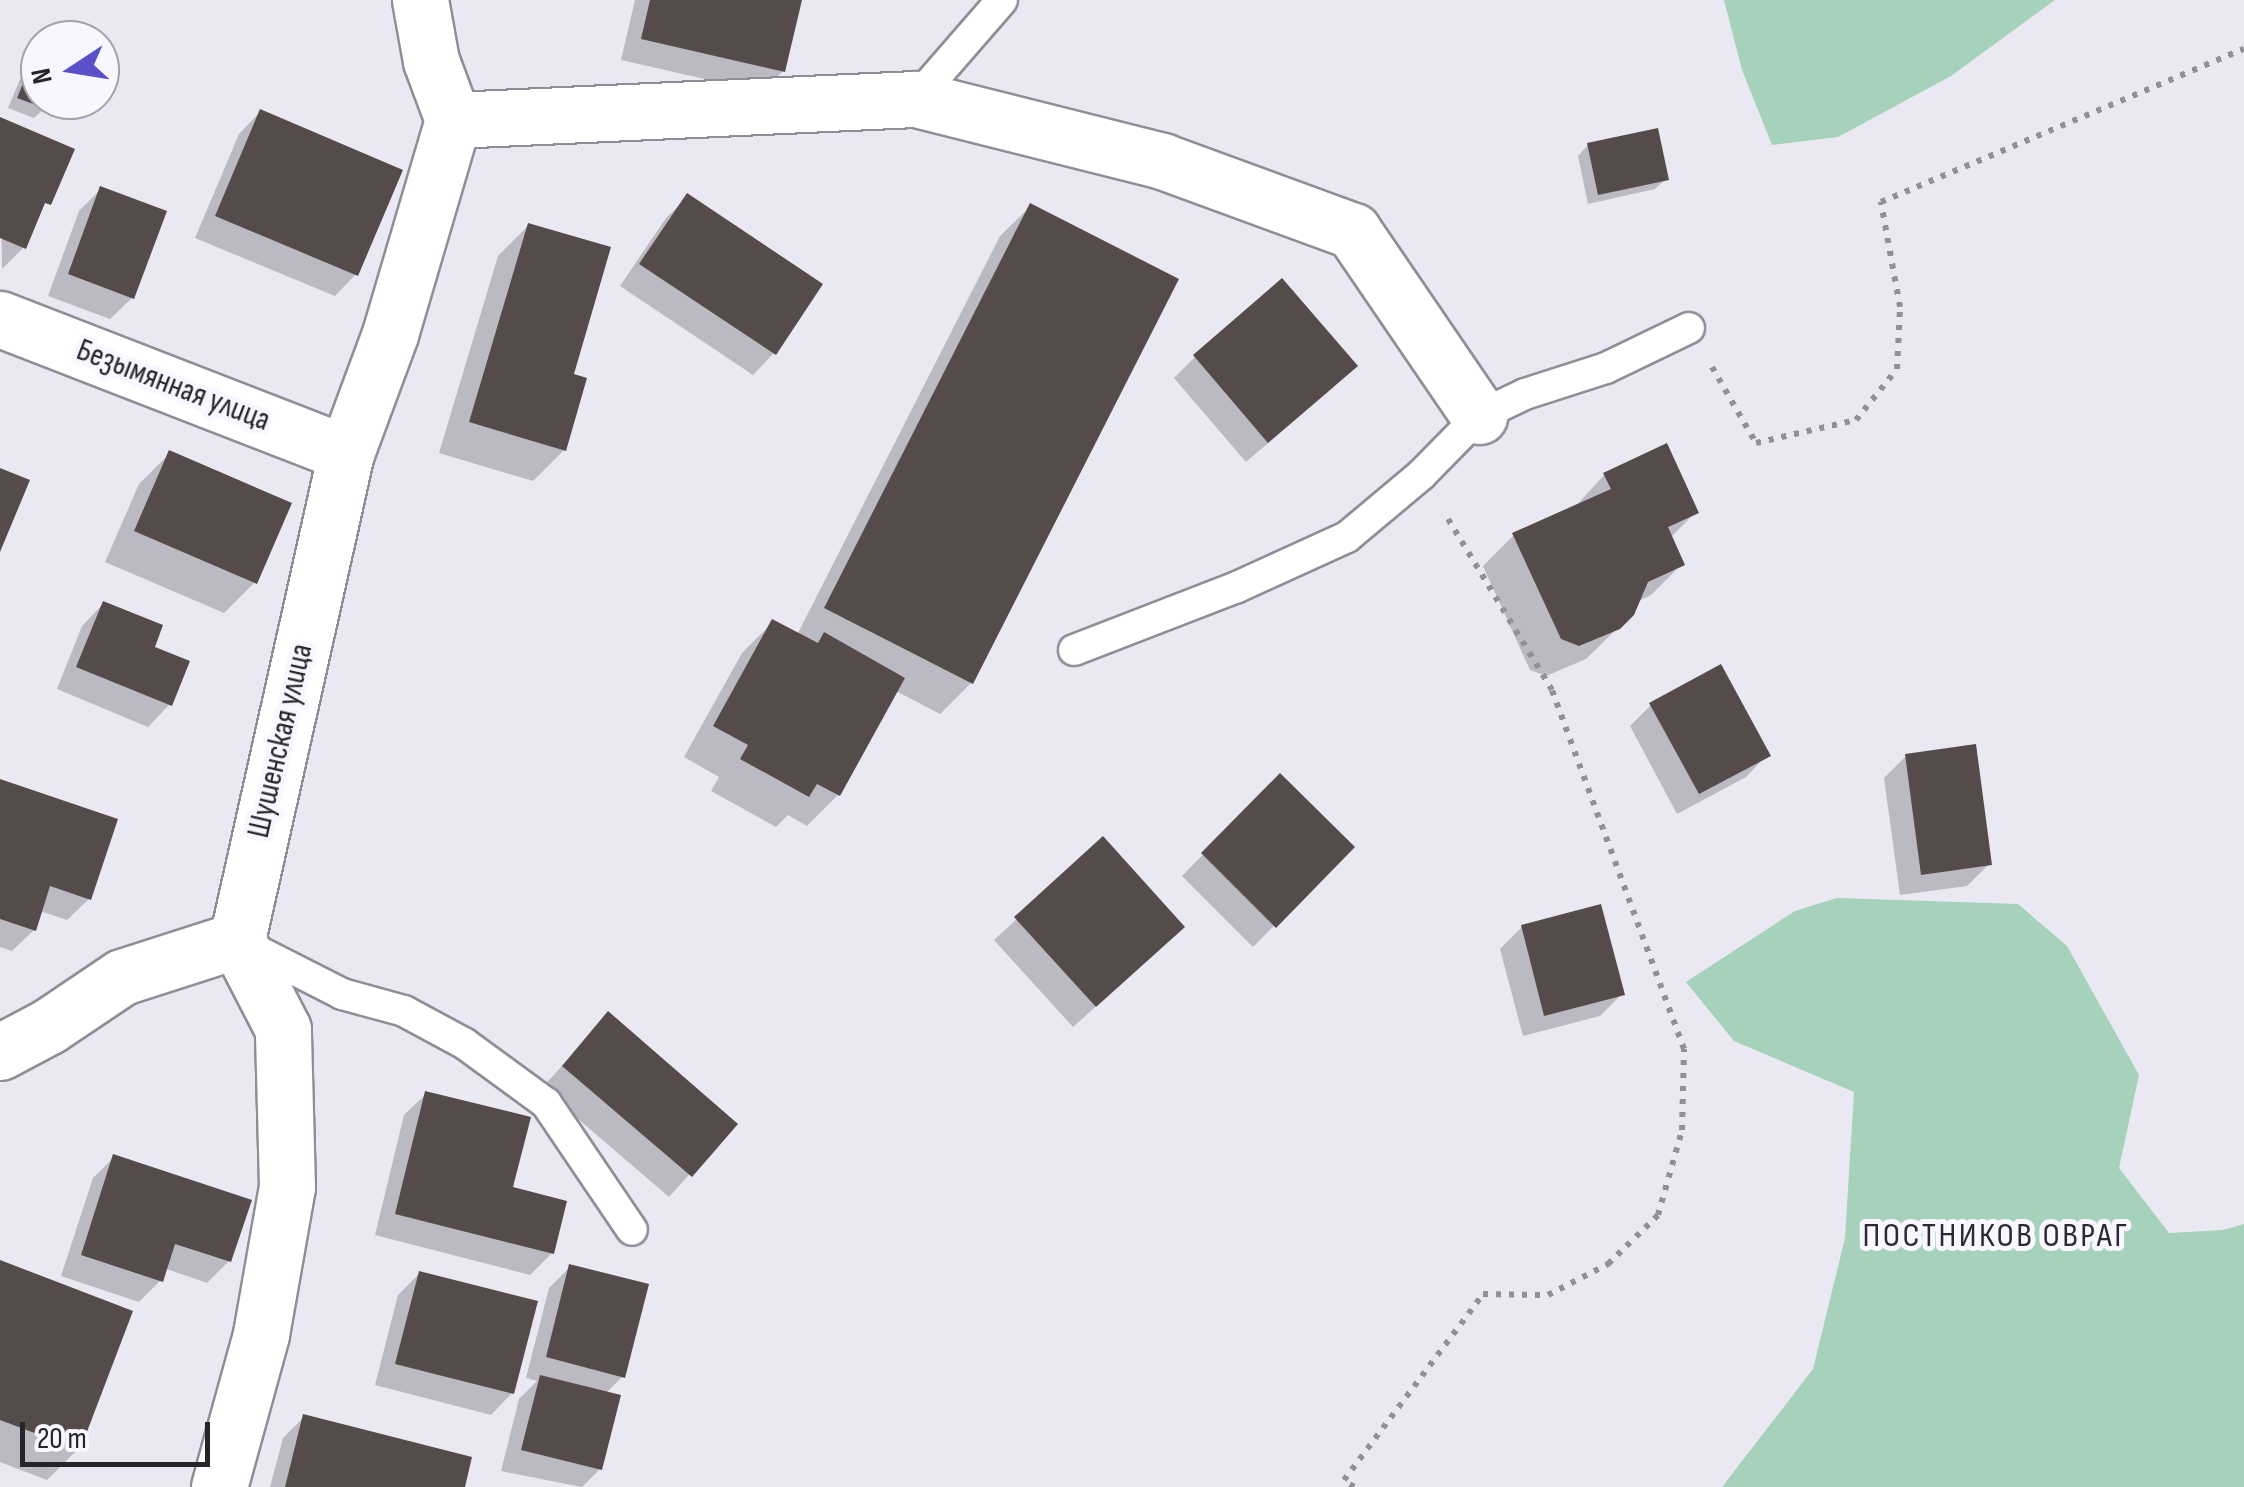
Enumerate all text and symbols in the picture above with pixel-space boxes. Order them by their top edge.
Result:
north arrow [20,20,120,120]
text: N [24,65,60,87]
street label: Безымянная улица [71,332,275,440]
street label: Шушенская улица [240,640,322,842]
district label: ПОСТНИКОВ ОВРАГ [1863,1215,2129,1257]
scale bar [25,1402,215,1464]
text: 20 m [37,1421,87,1457]

